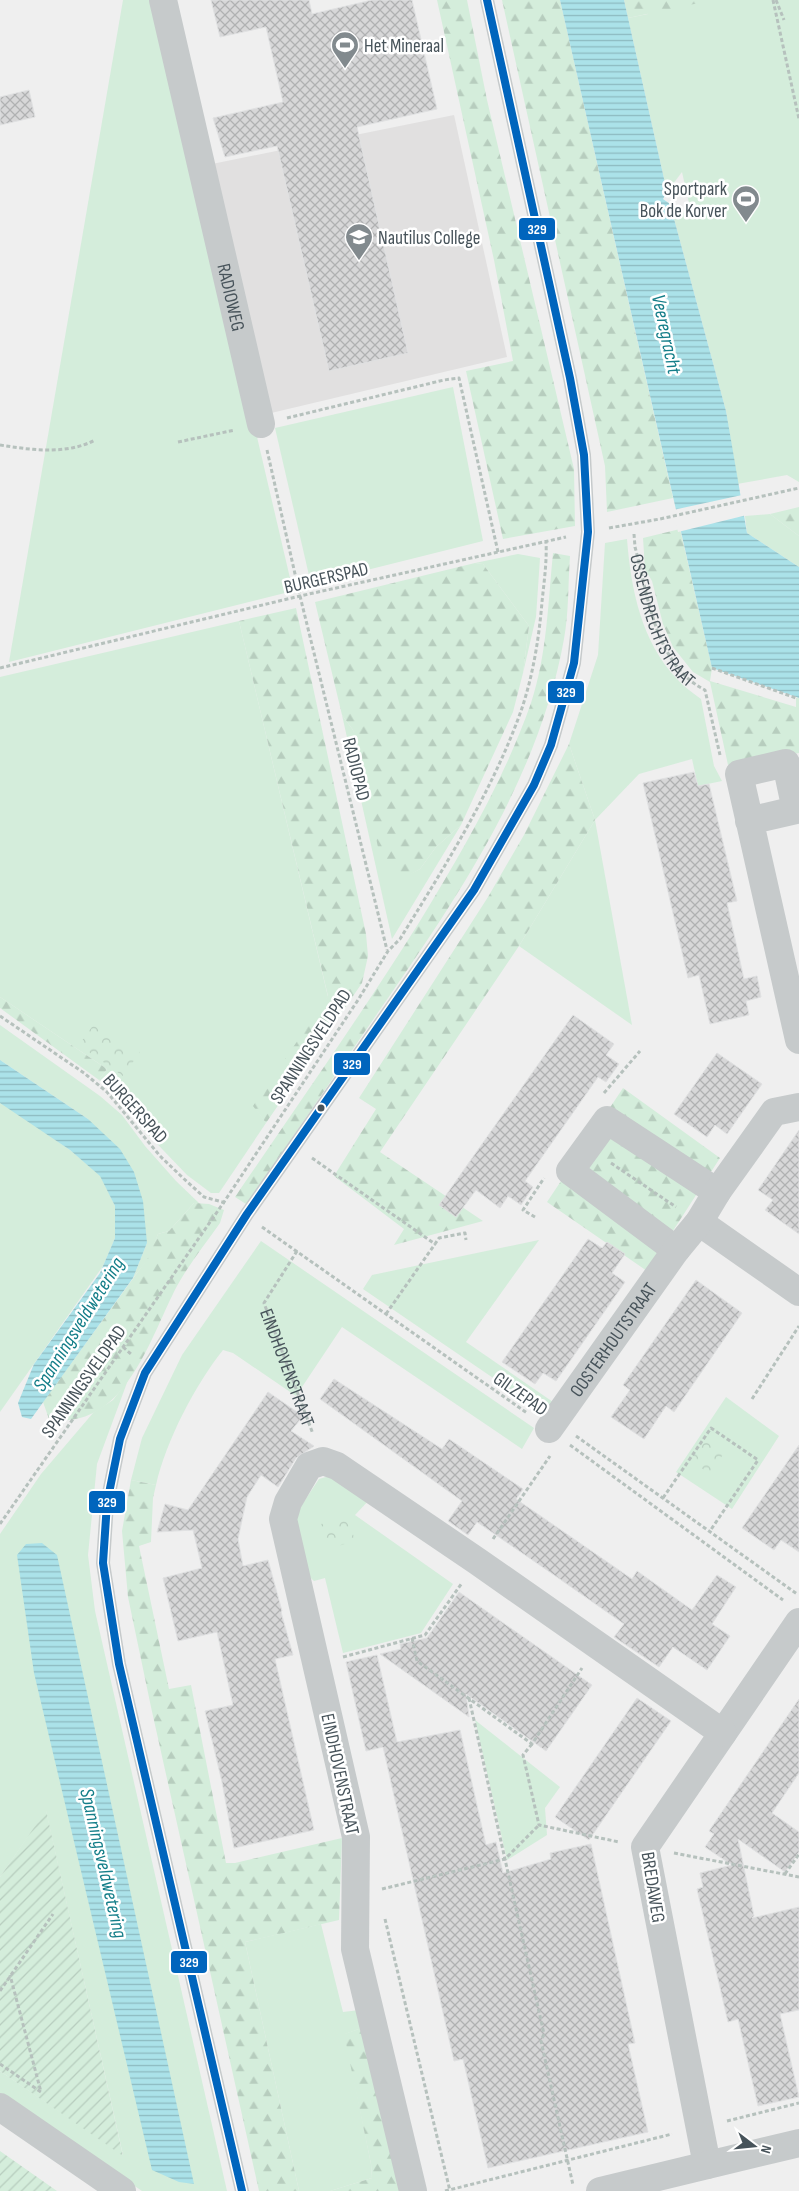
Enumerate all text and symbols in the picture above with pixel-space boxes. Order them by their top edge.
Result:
sports icon: Het Mineraal [330,30,360,69]
place label: Het Mineraal [364,35,444,58]
place label: Sportpark Bok de Korver [640,178,728,223]
sports icon: Sportpark Bok de Korver [731,184,761,223]
line badge: 329 [518,217,556,241]
text: 329 [527,221,547,238]
school or university icon: Nautilus College [344,222,374,261]
place label: Nautilus College [378,227,480,250]
street label: RADIOWEG [211,261,249,334]
water label: Veeregracht [646,292,686,377]
street label: OSSENDRECHTSTRAAT [624,552,700,693]
street label: BURGERSPAD [282,558,371,599]
line badge: 329 [547,680,585,704]
text: 329 [556,684,576,701]
street label: RADIOPAD [337,735,374,803]
street label: SPANNINGSVELDPAD [266,985,357,1108]
line badge: 329 [333,1052,371,1076]
text: 329 [342,1056,362,1073]
street label: BURGERSPAD [98,1069,172,1149]
unlabelled marker [316,1103,326,1113]
water label: Spanningsveldwetering [28,1253,130,1396]
street label: OOSTERHOUTSTRAAT [565,1278,662,1402]
street label: EINDHOVENSTRAAT [254,1306,319,1430]
street label: SPANNINGSVELDPAD [37,1321,132,1443]
street label: GILZEPAD [488,1367,552,1421]
line badge: 329 [88,1490,126,1514]
text: 329 [97,1494,117,1511]
street label: EINDHOVENSTRAAT [315,1712,364,1837]
water label: Spanningsveldwetering [74,1786,132,1941]
street label: BREDAWEG [636,1850,669,1924]
line badge: 329 [170,1950,208,1974]
text: 329 [179,1954,199,1971]
north arrow [729,2121,779,2171]
text: N [757,2144,775,2155]

